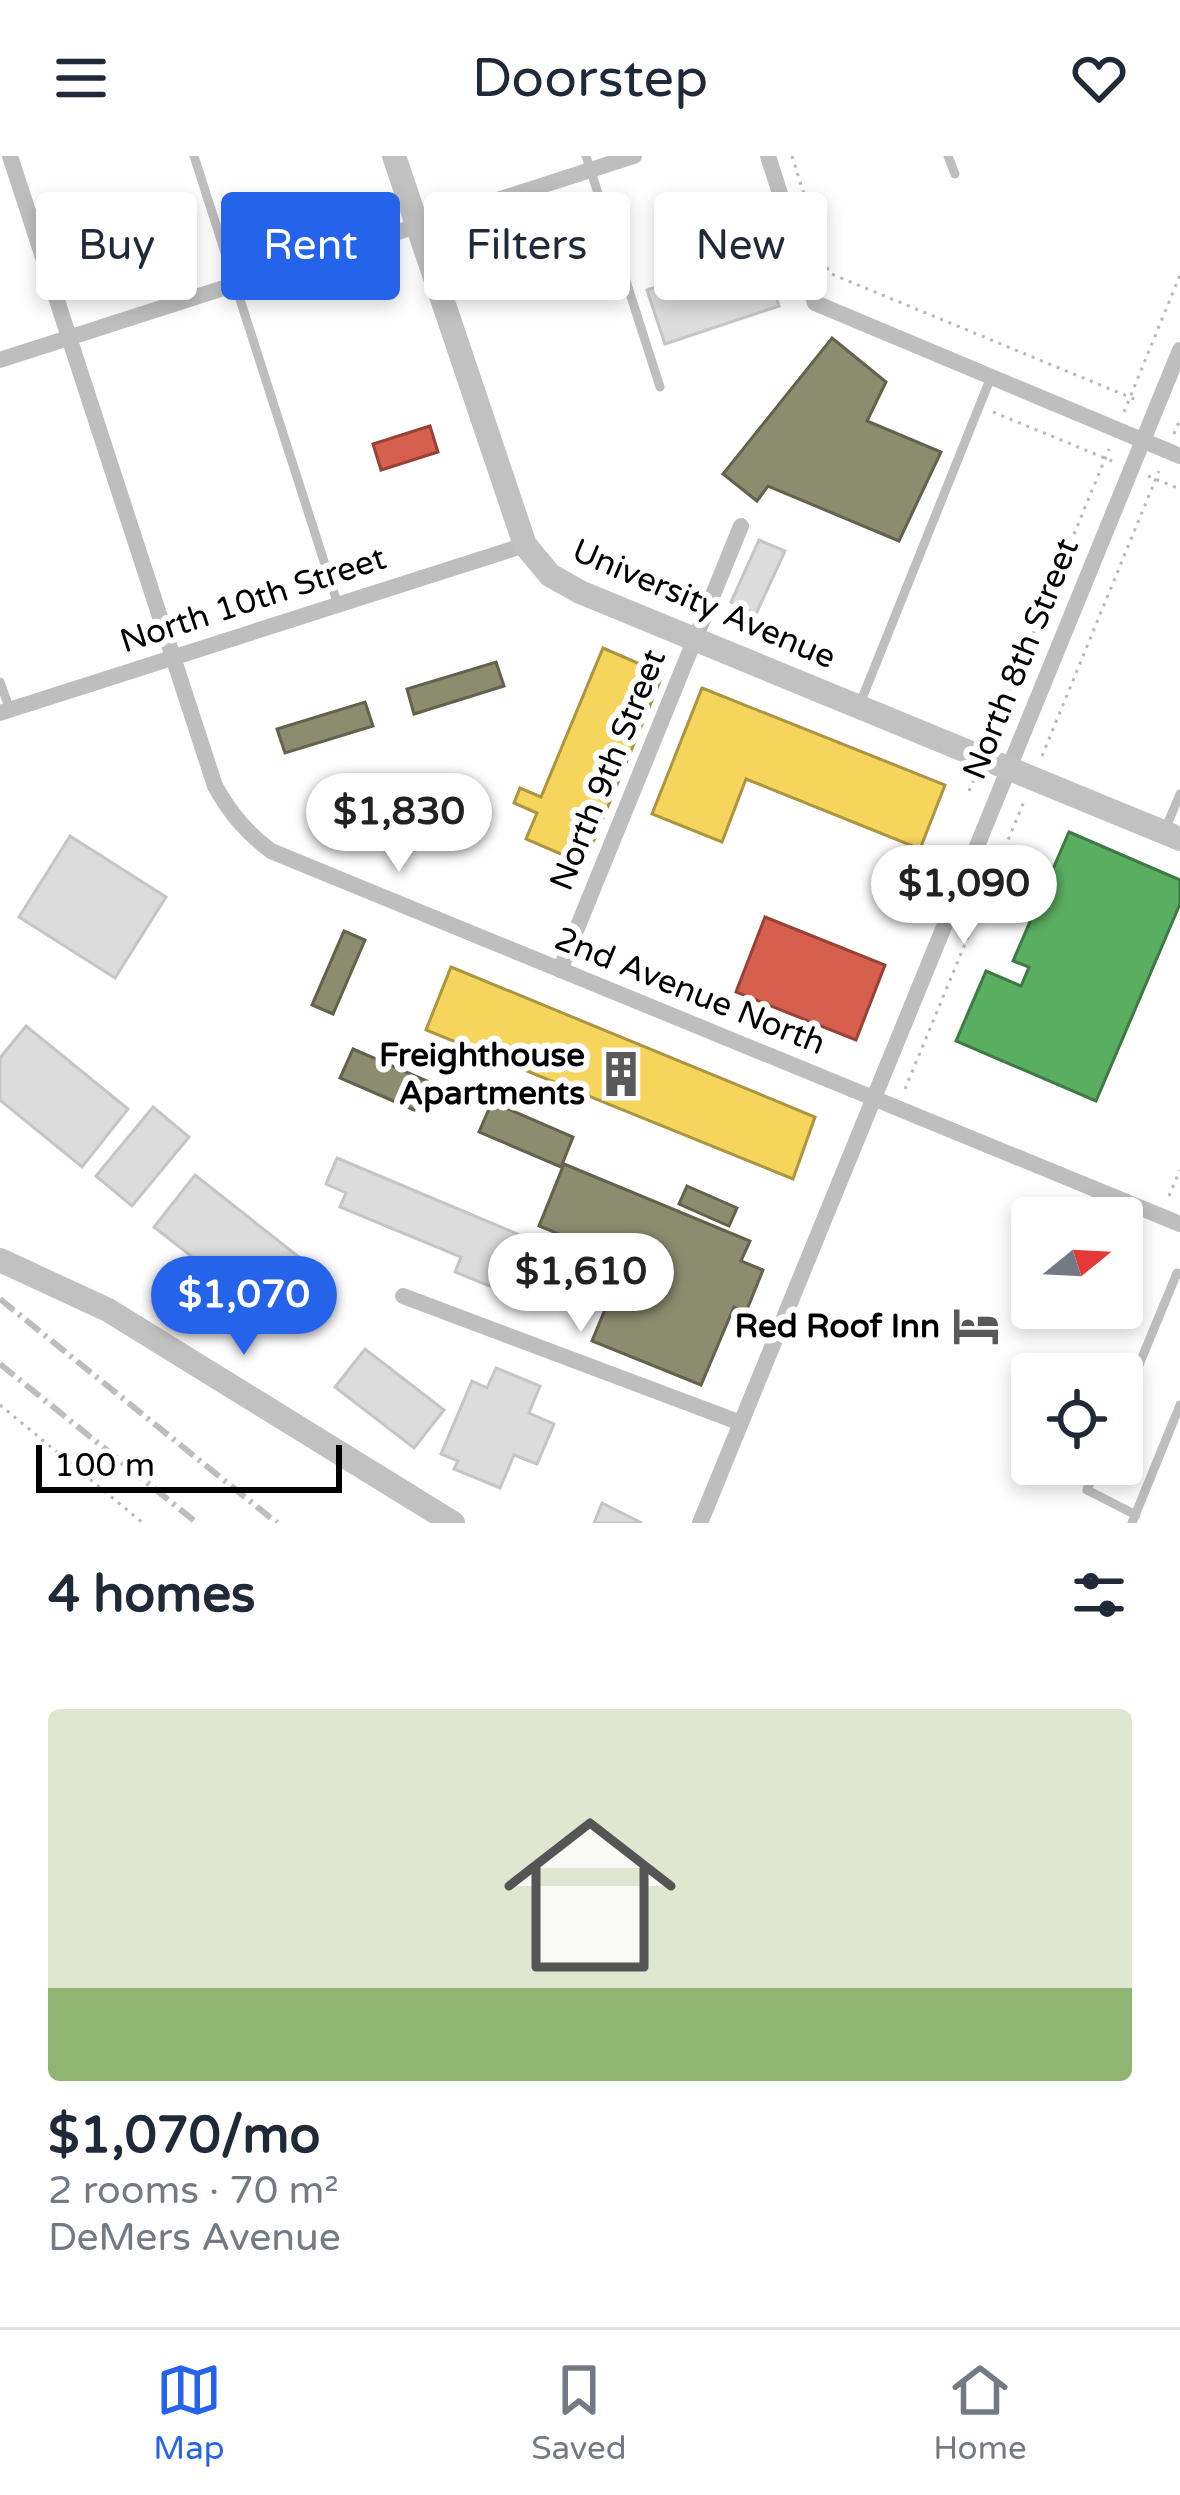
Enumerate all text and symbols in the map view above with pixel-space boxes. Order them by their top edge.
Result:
icon: menu [48,45,114,111]
icon: heart [1066,45,1132,111]
text: Doorstep [472,46,708,111]
chip: Buy [36,192,197,300]
chip: Rent [221,192,400,300]
chip: Filters [424,192,630,300]
chip: New [654,192,827,300]
street label: University Avenue [566,531,842,677]
street label: North 8th Street [955,533,1087,785]
street label: North 10th Street [115,539,391,661]
street label: North 9th Street [542,644,674,896]
pin: $1,830 [301,773,497,875]
text: $1,830 [333,788,465,835]
pin: $1,090 [866,845,1062,947]
text: $1,090 [898,860,1030,907]
street label: 2nd Avenue North [549,919,831,1063]
place label: Freighthouse Apartments [379,1036,585,1113]
building icon: Freighthouse Apartments [596,1049,646,1099]
north arrow [1011,1197,1143,1329]
map controls [1011,1197,1143,1485]
pin: $1,610 [483,1233,679,1335]
text: $1,610 [515,1248,647,1295]
pin: $1,070 [146,1256,342,1358]
text: $1,070 [178,1271,310,1318]
hotel icon: Red Roof Inn [951,1301,1001,1351]
place label: Red Roof Inn [735,1307,940,1346]
button: locate [1011,1353,1143,1485]
scale bar [36,1439,342,1492]
text: 100 m [54,1446,155,1485]
icon: filters [1066,1562,1132,1628]
text: 4 homes [48,1564,256,1626]
icon: home [482,1787,698,2003]
text: $1,070/mo [48,2105,320,2167]
text: 2 rooms · 70 m² [48,2167,339,2214]
text: DeMers Avenue [48,2214,341,2261]
tab: Map [153,2357,225,2468]
tab: Saved [531,2357,627,2468]
tab: Home [933,2357,1027,2468]

